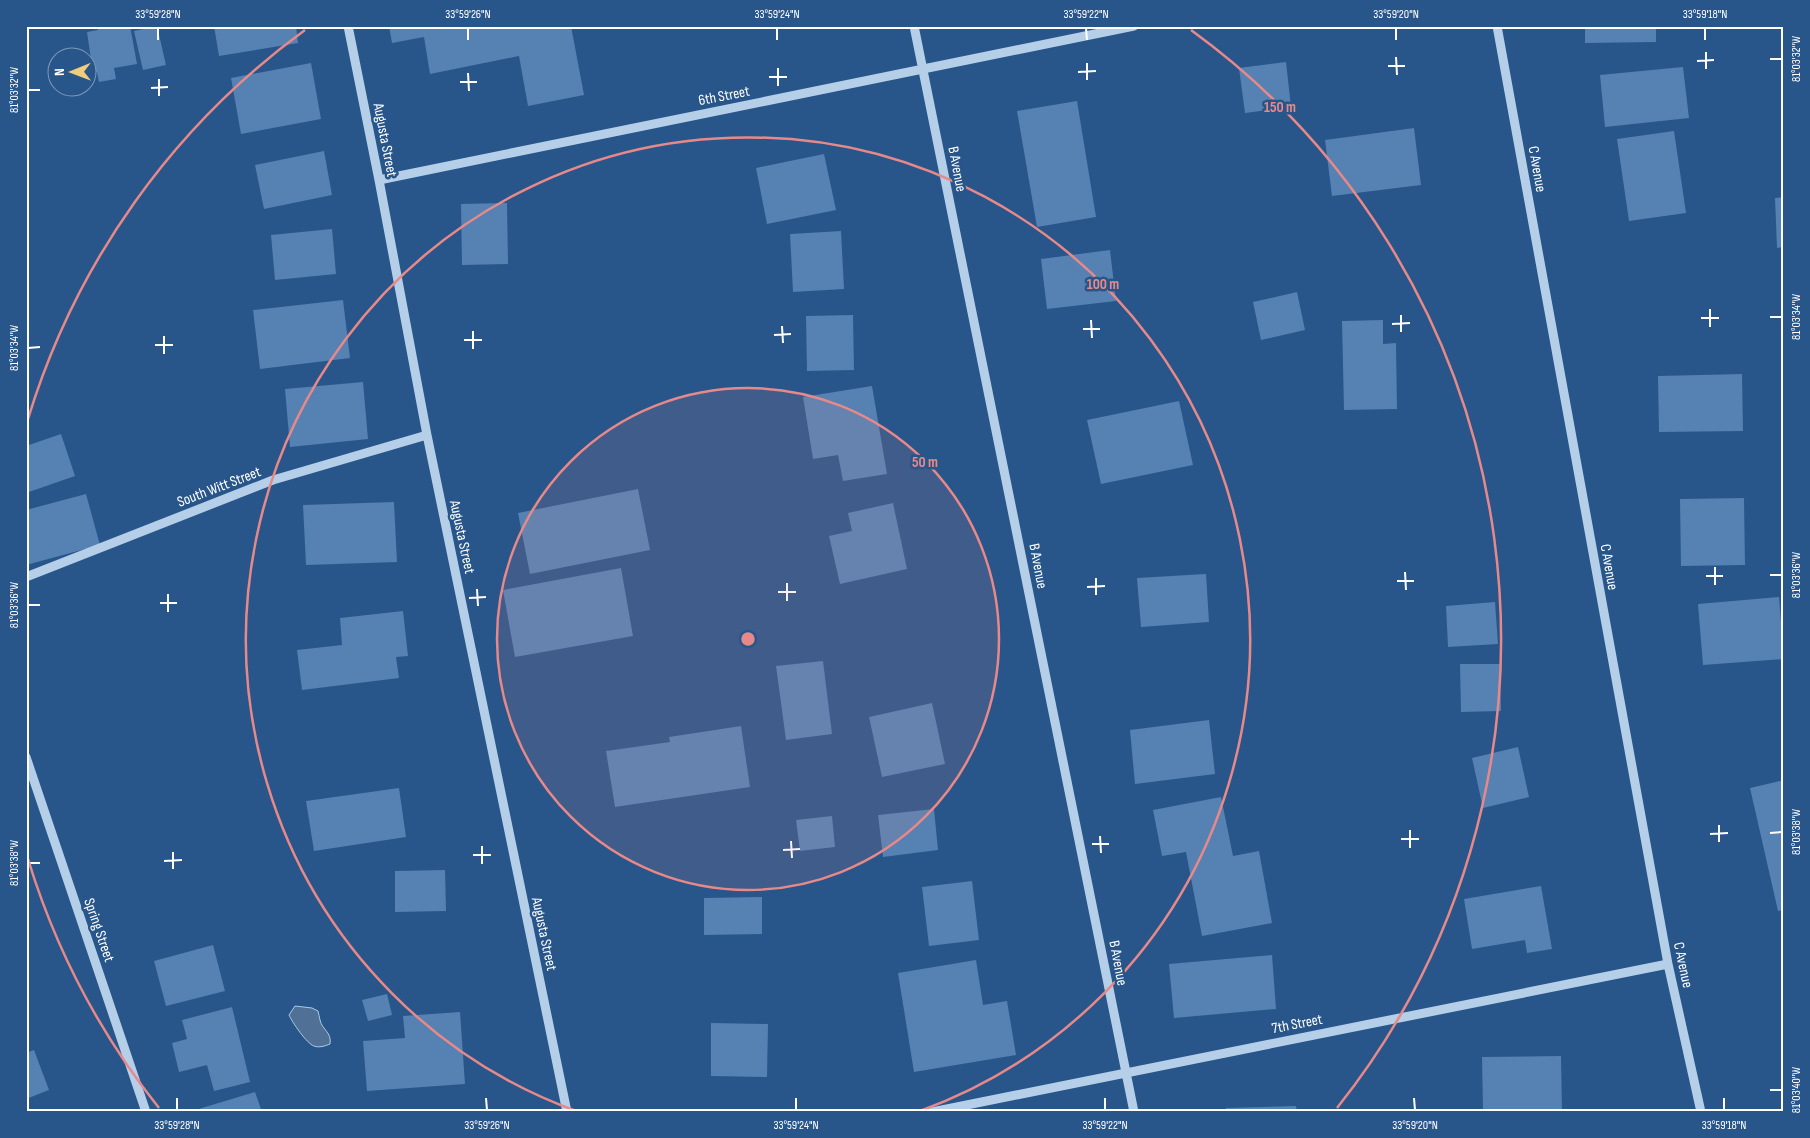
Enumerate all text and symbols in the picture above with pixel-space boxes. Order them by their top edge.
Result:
text: 33°59'28"N [135,7,181,22]
text: 33°59'26"N [445,7,491,22]
text: 33°59'24"N [754,7,800,22]
text: 33°59'22"N [1063,7,1109,22]
text: 33°59'20"N [1373,7,1419,22]
text: 33°59'18"N [1683,7,1727,22]
text: 81°03'32"W [1789,36,1804,82]
north arrow [48,48,98,98]
text: 81°03'32"W [7,67,22,113]
text: N [51,68,68,76]
street label: 6th Street [697,82,752,110]
text: 150 m [1264,98,1296,117]
street label: Augusta Street [368,101,402,179]
street label: B Avenue [943,145,971,193]
street label: C Avenue [1524,145,1550,193]
text: 100 m [1087,275,1119,294]
text: 81°03'34"W [1789,294,1804,340]
text: 81°03'34"W [7,325,22,371]
text: 50 m [912,453,938,472]
street label: South Witt Street [175,462,264,512]
street label: Augusta Street [445,498,479,576]
street label: B Avenue [1024,542,1052,590]
street label: C Avenue [1596,543,1622,591]
text: 81°03'36"W [1789,552,1804,598]
text: 81°03'36"W [7,582,22,628]
centre of rings [739,630,757,648]
text: 81°03'38"W [1789,809,1804,855]
text: 81°03'38"W [7,840,22,886]
street label: Augusta Street [527,895,561,973]
street label: Spring Street [79,896,119,965]
street label: B Avenue [1104,939,1132,987]
street label: C Avenue [1669,940,1697,990]
street label: 7th Street [1270,1010,1324,1038]
text: 81°03'40"W [1789,1067,1804,1113]
text: 33°59'28"N [154,1118,200,1133]
text: 33°59'26"N [464,1118,510,1133]
text: 33°59'24"N [773,1118,819,1133]
text: 33°59'22"N [1082,1118,1128,1133]
text: 33°59'20"N [1392,1118,1438,1133]
text: 33°59'18"N [1702,1118,1746,1133]

